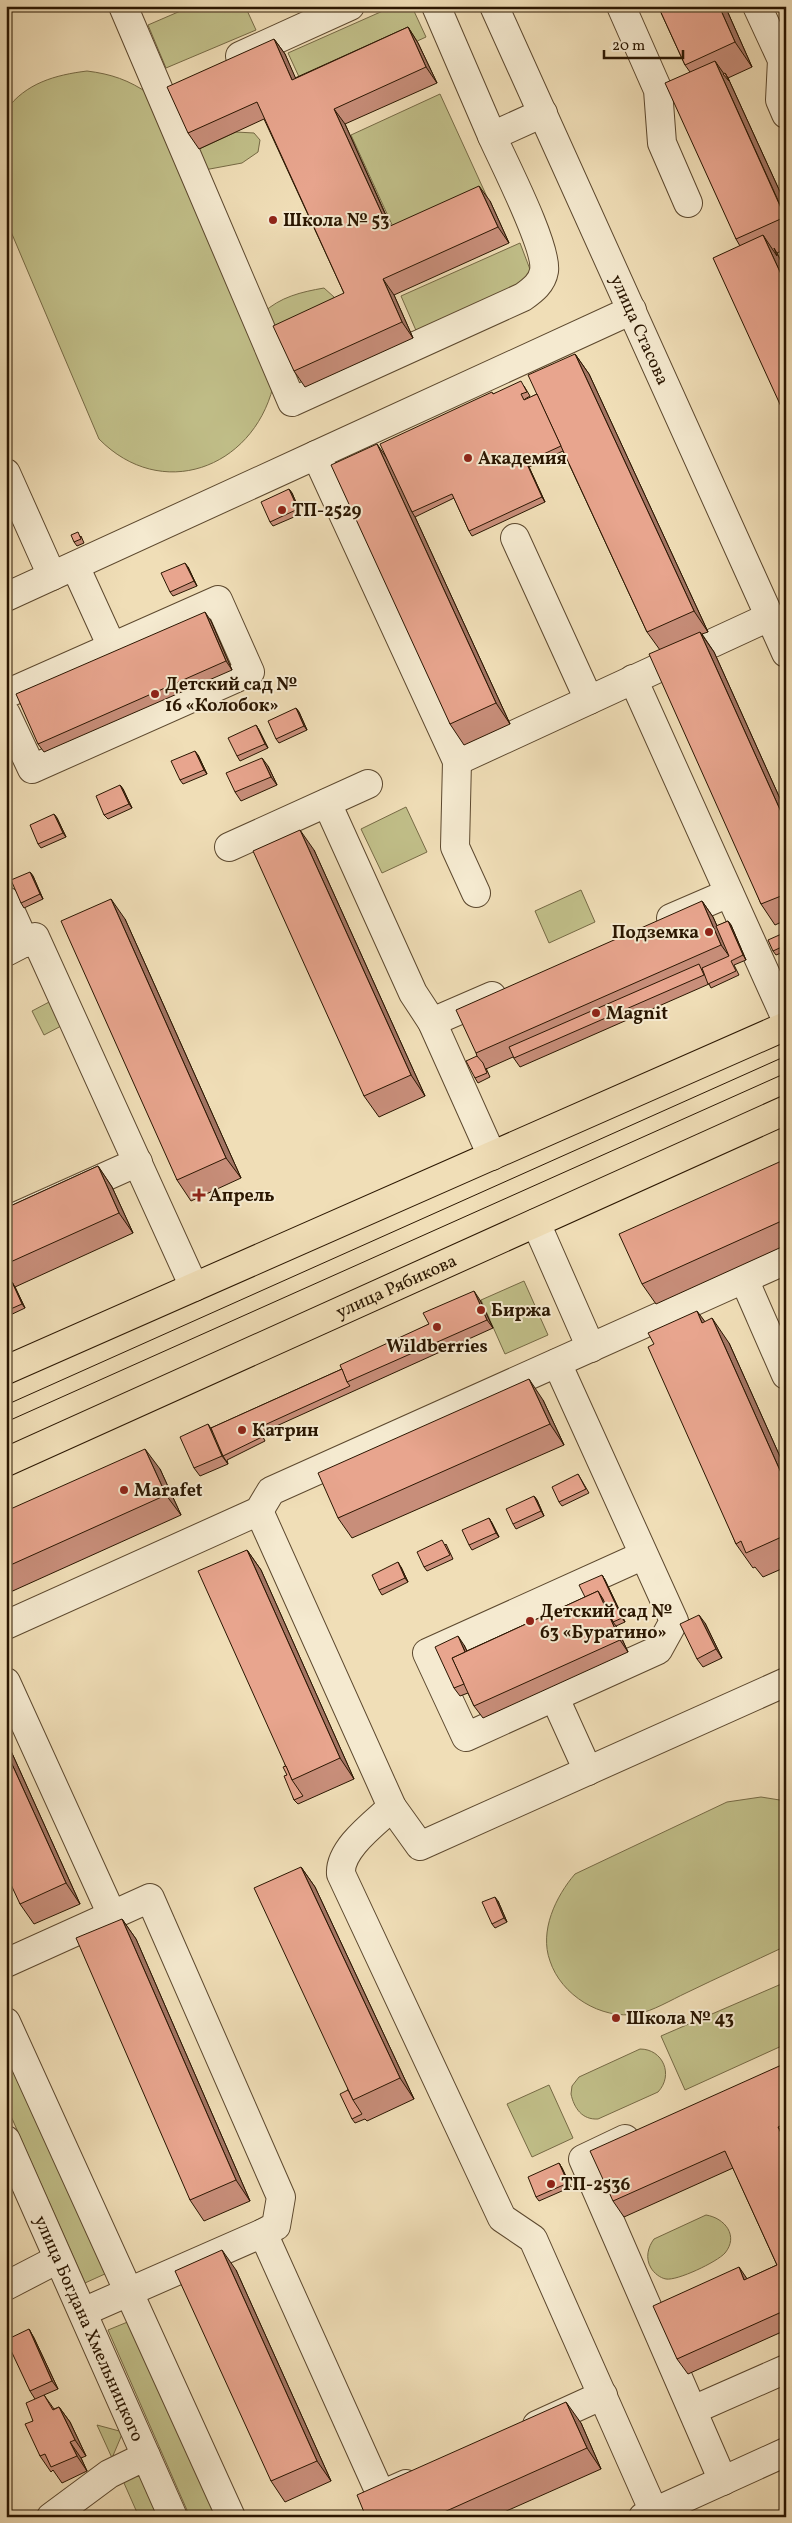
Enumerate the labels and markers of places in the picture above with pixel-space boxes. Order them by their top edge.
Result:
place label: Школа № 53 [283,209,389,234]
marker: Школа № 53 [267,214,279,226]
place label: Академия [478,447,567,472]
marker: Академия [462,452,474,464]
place label: ТП-2529 [292,499,362,524]
marker: ТП-2529 [276,504,288,516]
place label: Детский сад № 16 «Колобок» [165,673,297,719]
marker: Детский сад № 16 «Колобок» [149,688,161,700]
place label: Подземка [612,921,699,946]
marker: Подземка [703,926,715,938]
place label: Magnit [606,1002,668,1027]
marker: Magnit [590,1007,602,1019]
place label: Апрель [209,1184,275,1209]
marker: Апрель [193,1189,205,1201]
place label: Биржа [491,1299,551,1324]
marker: Биржа [475,1304,487,1316]
marker: Wildberries [431,1321,443,1333]
place label: Wildberries [386,1335,488,1360]
place label: Катрин [252,1419,319,1444]
marker: Катрин [236,1424,248,1436]
place label: Marafet [134,1479,203,1504]
marker: Marafet [118,1484,130,1496]
place label: Детский сад № 63 «Буратино» [540,1600,672,1646]
marker: Детский сад № 63 «Буратино» [524,1615,536,1627]
place label: Школа № 43 [626,2007,734,2032]
marker: Школа № 43 [610,2012,622,2024]
place label: ТП-2536 [561,2173,630,2198]
marker: ТП-2536 [545,2178,557,2190]

